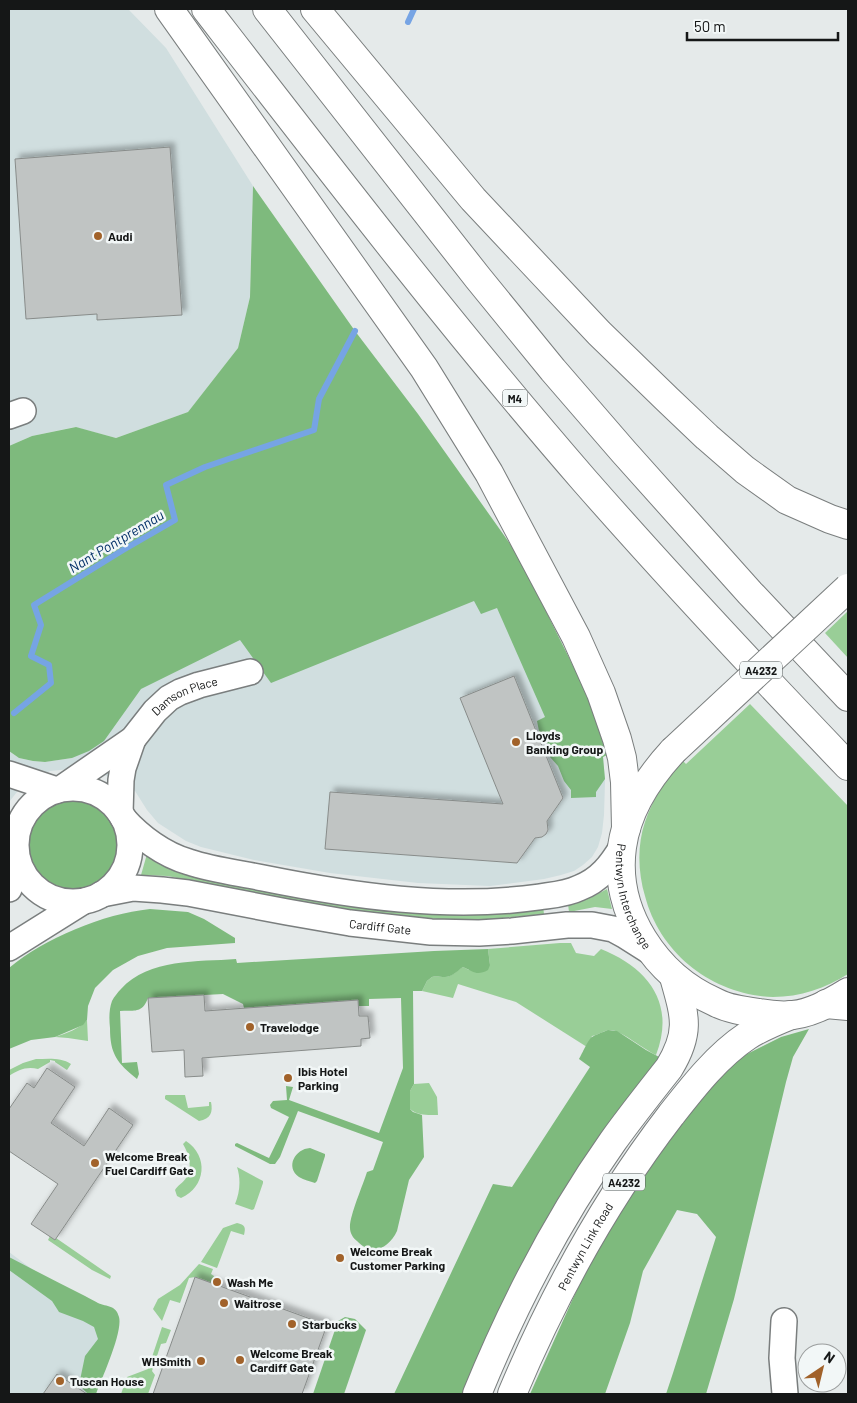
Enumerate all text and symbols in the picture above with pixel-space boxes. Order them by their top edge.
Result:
scale bar [687,10,838,42]
text: 50 m [694,17,726,35]
place label: Audi [108,229,132,243]
marker: Audi [92,230,104,242]
road number: M4 [502,389,528,406]
water label: Nant Pontprennau [65,506,167,576]
road number: A4232 [740,662,782,678]
street label: Damson Place [148,674,219,718]
place label: Lloyds Banking Group [526,728,603,756]
marker: Lloyds Banking Group [510,736,522,748]
street label: Pentwyn Interchange [614,843,654,952]
street label: Cardiff Gate [349,916,412,937]
place label: Travelodge [260,1020,320,1034]
marker: Travelodge [244,1021,256,1033]
place label: Ibis Hotel Parking [298,1064,348,1092]
marker: Ibis Hotel Parking [282,1072,294,1084]
place label: Welcome Break Fuel Cardiff Gate [105,1149,194,1177]
marker: Welcome Break Fuel Cardiff Gate [89,1157,101,1169]
road number: A4232 [603,1174,645,1190]
street label: Pentwyn Link Road [555,1200,615,1292]
place label: Welcome Break Customer Parking [350,1244,446,1272]
marker: Welcome Break Customer Parking [334,1252,346,1264]
place label: Wash Me [227,1275,274,1289]
marker: Wash Me [211,1276,223,1288]
place label: Waitrose [234,1296,282,1310]
marker: Waitrose [218,1297,230,1309]
place label: Starbucks [302,1317,357,1331]
marker: Starbucks [286,1318,298,1330]
north arrow [797,1343,847,1393]
place label: Welcome Break Cardiff Gate [250,1346,333,1374]
text: N [821,1347,838,1367]
place label: WHSmith [142,1354,191,1368]
marker: Welcome Break Cardiff Gate [234,1354,246,1366]
marker: WHSmith [195,1355,207,1367]
place label: Tuscan House [70,1374,145,1388]
marker: Tuscan House [54,1375,66,1387]

